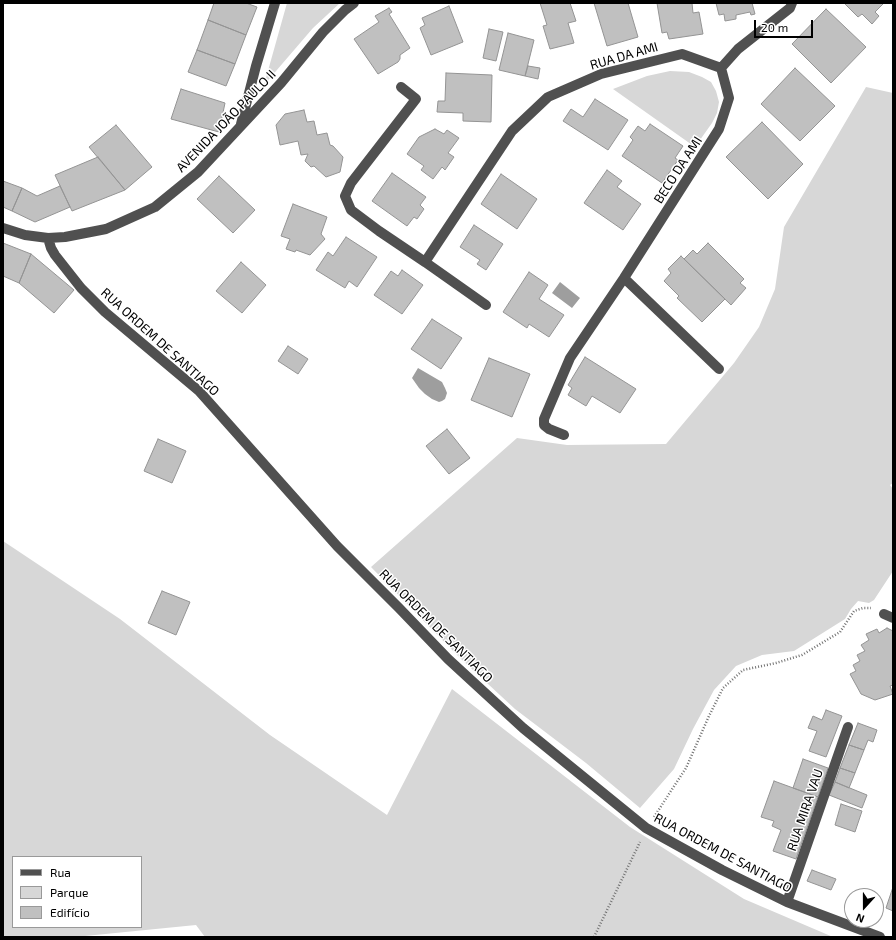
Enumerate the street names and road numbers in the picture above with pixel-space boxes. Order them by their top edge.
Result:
street label: RUA DA AMI [588,39,660,73]
street label: AVENIDA JOÃO PAULO II [173,67,279,175]
street label: BECO DA AMI [651,134,705,206]
street label: RUA ORDEM DE SANTIAGO [98,285,222,399]
street label: RUA ORDEM DE SANTIAGO [376,566,496,686]
street label: RUA MIRA VAU [784,767,826,853]
street label: RUA ORDEM DE SANTIAGO [651,810,795,896]

